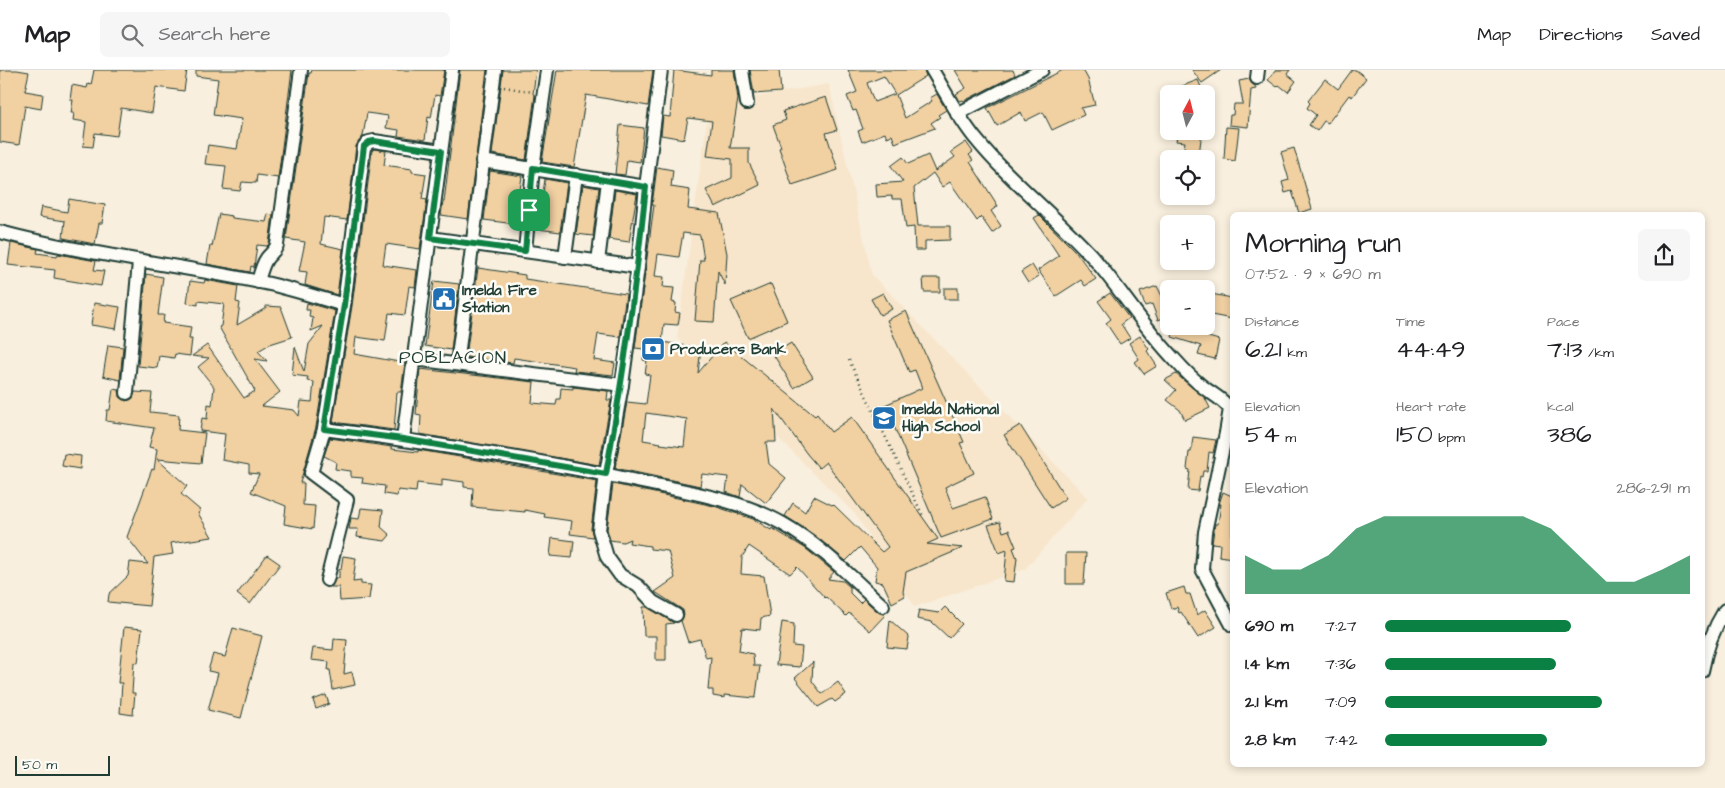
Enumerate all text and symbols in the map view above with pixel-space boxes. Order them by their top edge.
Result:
search box [100,12,450,57]
text: Map [25,18,70,52]
icon: search [118,21,146,49]
text: Search here [158,21,271,48]
text: Map [1477,22,1511,47]
text: Directions [1539,22,1623,47]
text: Saved [1651,22,1700,47]
north arrow [1160,85,1215,140]
map controls [1160,85,1215,335]
button: locate [1160,150,1215,205]
pin [508,189,550,231]
icon: arrive [515,196,543,224]
button: + [1160,215,1215,270]
text: Morning run [1245,224,1401,263]
button: share [1638,229,1690,281]
text: 07:52 · 9 × 690 m [1245,263,1381,285]
place label: Imelda Fire Station [461,280,537,318]
button: − [1160,280,1215,335]
public building icon: Imelda Fire Station [431,286,457,312]
text: Distance [1245,312,1299,332]
text: Time [1396,312,1425,332]
text: Pace [1547,312,1579,332]
text: 6.21 [1245,332,1282,367]
text: 44:49 [1396,332,1465,367]
text: 7:13 [1547,332,1582,367]
bank icon: Producers Bank [640,336,666,362]
place label: Producers Bank [670,339,787,360]
text: km [1282,343,1307,363]
text: /km [1582,343,1614,363]
district label: POBLACION [399,345,507,370]
text: Elevation [1245,397,1300,417]
text: Heart rate [1396,397,1466,417]
text: kcal [1547,397,1574,417]
place label: Imelda National High School [902,399,1000,439]
school or university icon: Imelda National High School [871,405,897,431]
text: 54 [1245,417,1280,452]
text: 150 [1396,417,1433,452]
text: 386 [1547,417,1592,452]
text: m [1280,428,1296,448]
text: bpm [1433,428,1465,448]
text: Elevation [1245,477,1308,499]
text: 286–291 m [1616,477,1690,499]
text: 690 m [1245,615,1293,637]
text: 7:27 [1325,615,1357,637]
text: 1.4 km [1245,653,1289,675]
text: 7:36 [1325,653,1356,675]
text: 2.1 km [1245,691,1287,713]
text: 7:09 [1325,691,1357,713]
text: 2.8 km [1245,729,1295,751]
text: 7:42 [1325,729,1358,751]
scale bar [15,753,110,776]
text: 50 m [22,755,57,775]

